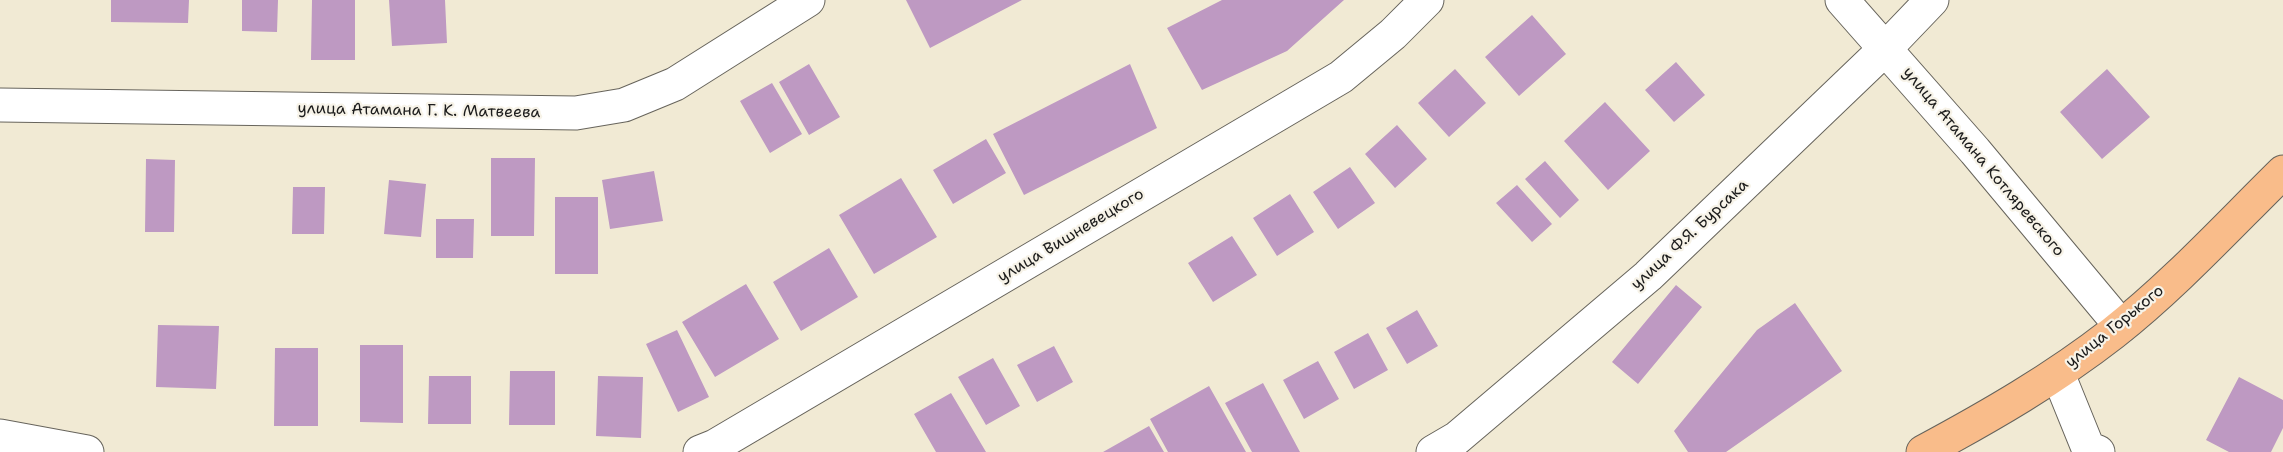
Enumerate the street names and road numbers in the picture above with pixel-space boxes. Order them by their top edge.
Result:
street label: улица Атамана Котляревского [1898,63,2068,261]
street label: улица Атамана Г. К. Матвеева [297,99,541,123]
street label: улица Ф.Я. Бурсака [1627,176,1753,294]
street label: улица Вишневецкого [994,185,1148,287]
street label: улица Горького [2062,282,2168,372]

